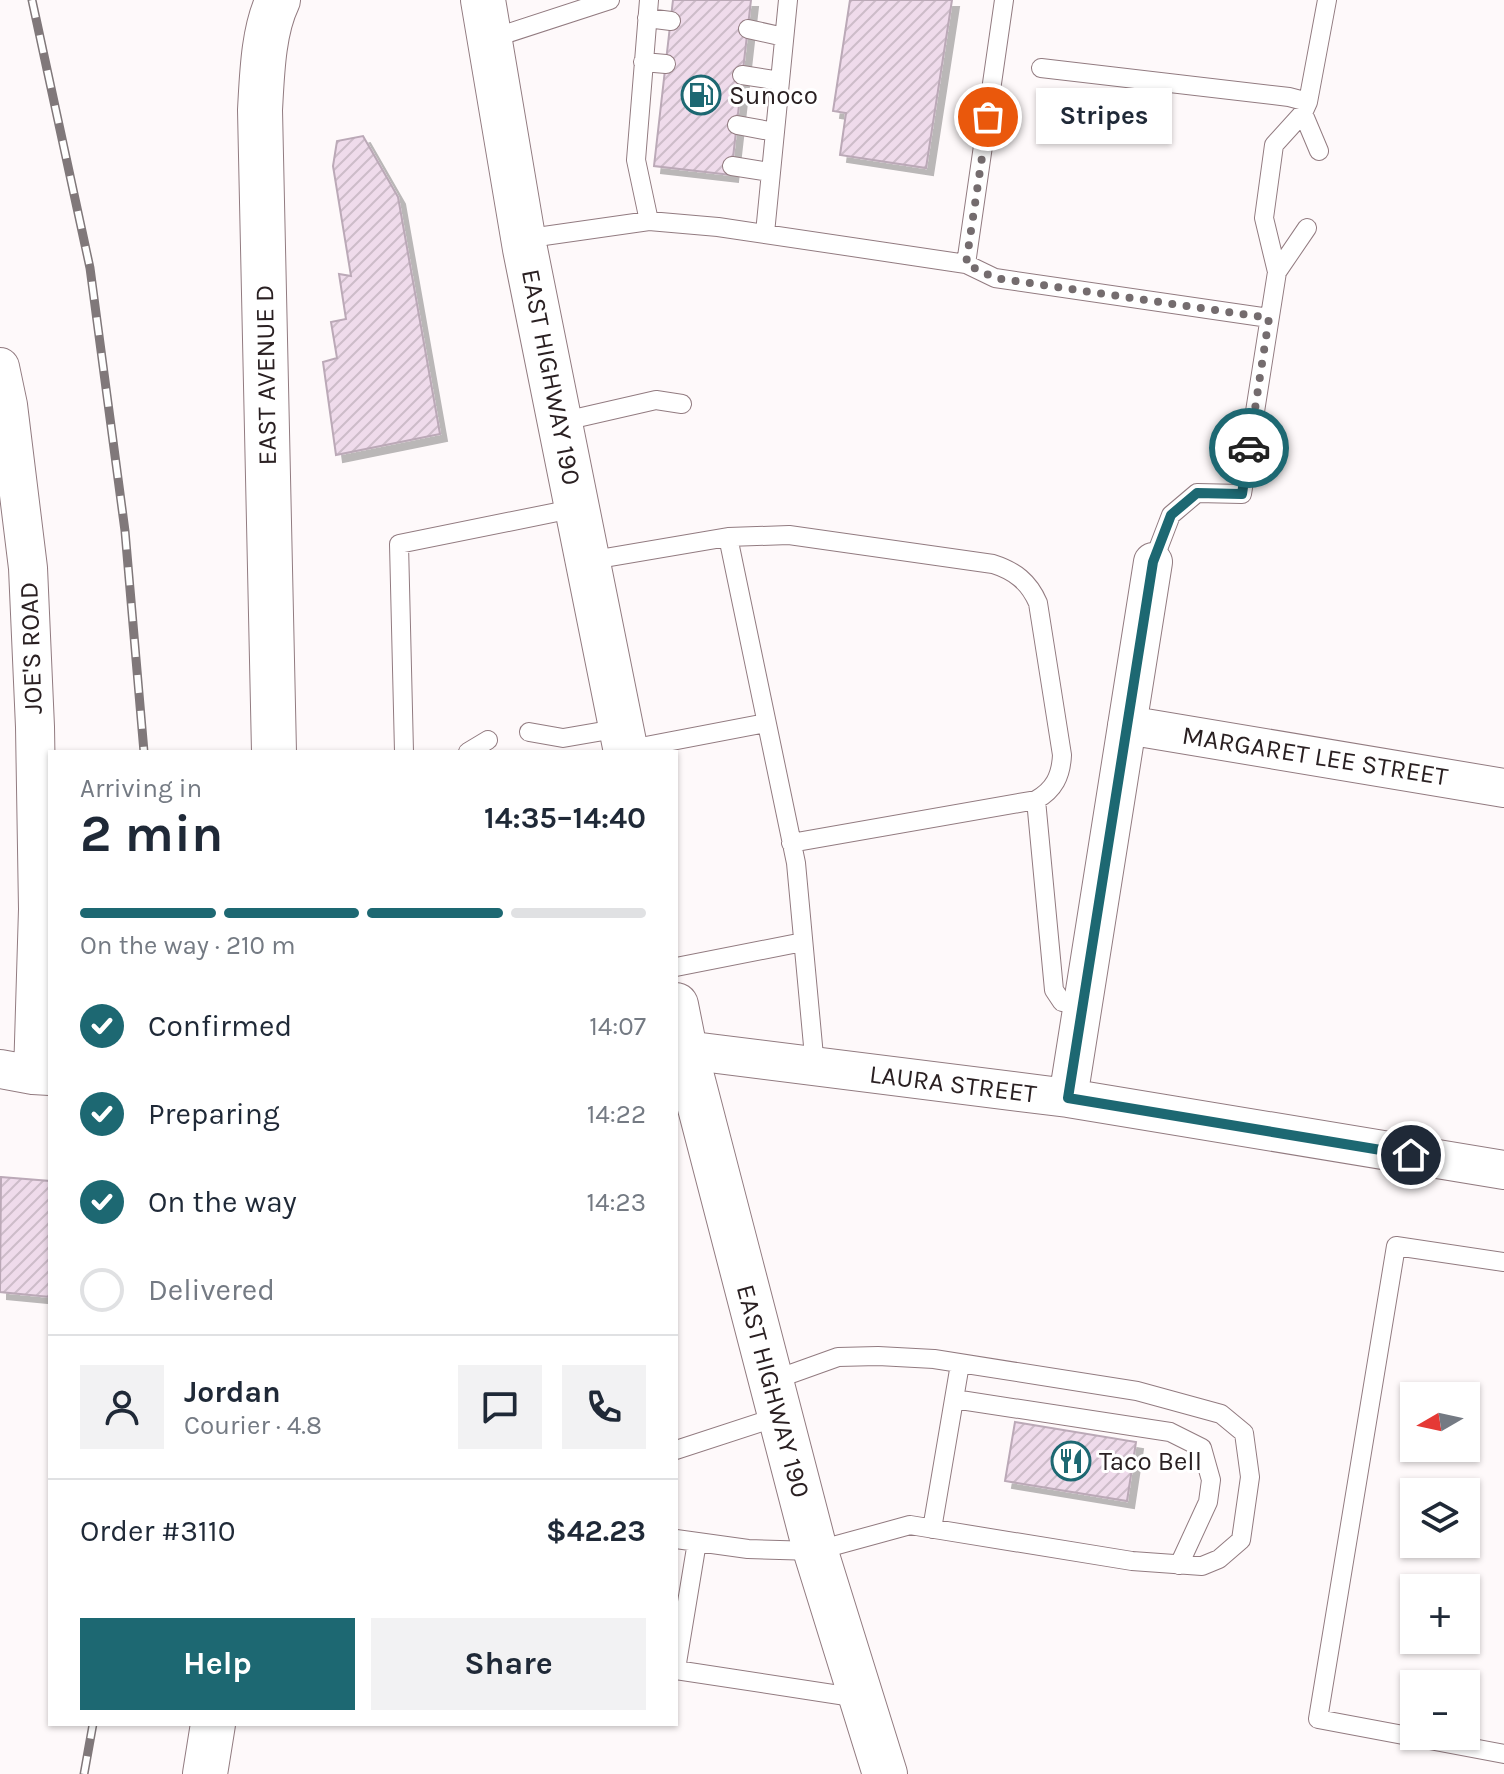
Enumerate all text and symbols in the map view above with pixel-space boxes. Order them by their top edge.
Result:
fuel station icon: Sunoco [680,74,722,116]
place label: Sunoco [729,80,818,111]
pin [954,83,1022,151]
callout: Stripes [1036,89,1172,145]
icon: bag [966,95,1010,139]
text: Stripes [1060,100,1148,131]
street label: EAST HIGHWAY 190 [515,266,587,488]
street label: EAST AVENUE D [249,284,283,466]
courier [1209,408,1289,488]
icon: car [1227,426,1271,470]
street label: JOE'S ROAD [13,581,49,715]
street label: MARGARET LEE STREET [1180,720,1450,792]
text: Arriving in [80,773,202,804]
text: 14:35–14:40 [484,800,646,836]
text: 2 min [80,803,223,864]
text: On the way · 210 m [80,930,295,961]
icon: check [80,1004,124,1048]
text: Confirmed [148,1008,292,1044]
text: 14:07 [589,1011,646,1042]
street label: LAURA STREET [868,1058,1038,1110]
icon: check [80,1092,124,1136]
text: Preparing [148,1096,280,1132]
text: 14:22 [587,1099,646,1130]
pin [1377,1121,1445,1189]
icon: home [1389,1133,1433,1177]
icon: check [80,1180,124,1224]
text: On the way [148,1184,297,1220]
text: 14:23 [586,1187,646,1218]
text: Delivered [148,1272,275,1308]
street label: EAST HIGHWAY 190 [730,1281,816,1501]
button: person [80,1365,164,1449]
button: chat [458,1365,542,1449]
button: phone [562,1365,646,1449]
text: Jordan [184,1374,281,1410]
north arrow [1400,1382,1480,1462]
map controls [1400,1382,1480,1750]
text: Courier · 4.8 [184,1410,322,1441]
restaurant icon: Taco Bell [1050,1440,1092,1482]
place label: Taco Bell [1099,1446,1202,1477]
button: layers [1400,1478,1480,1558]
text: Order #3110 [80,1513,235,1549]
text: $42.23 [546,1513,646,1549]
button: + [1400,1574,1480,1654]
button: Help [80,1618,355,1710]
button: Share [371,1618,646,1710]
button: − [1400,1670,1480,1750]

